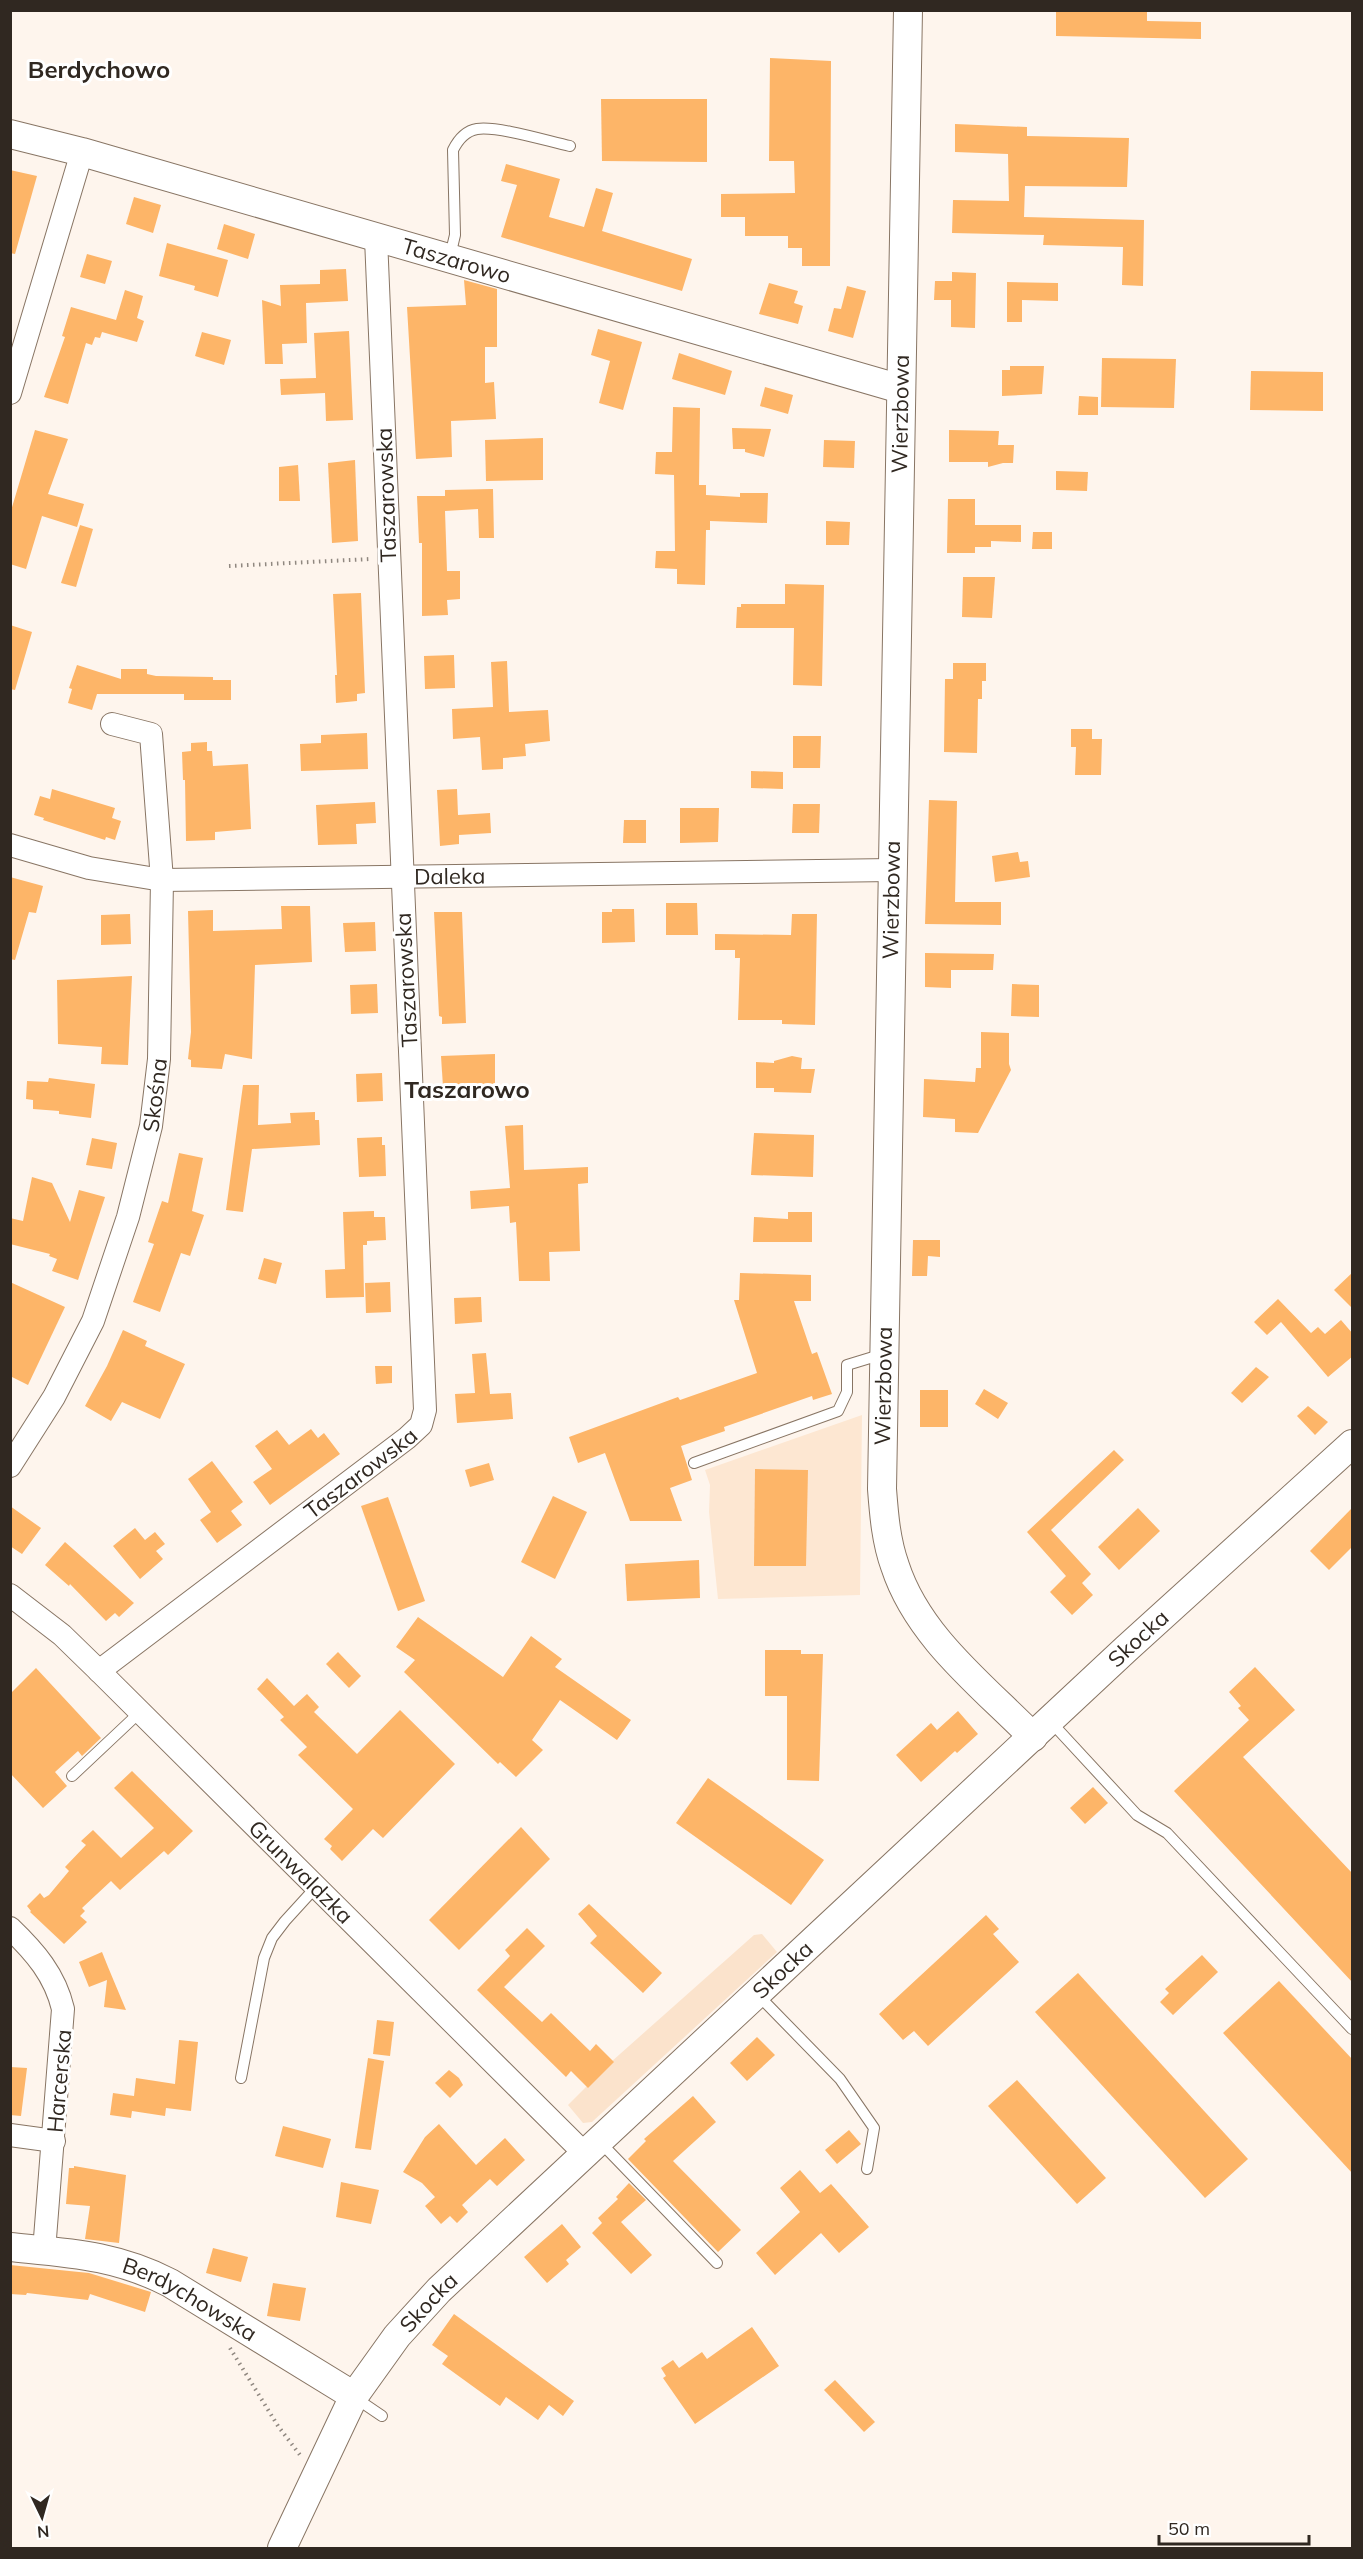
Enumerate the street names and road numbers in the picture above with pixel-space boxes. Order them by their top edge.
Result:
street label: Taszarowo [399,231,514,289]
street label: Wierzbowa [885,354,915,474]
street label: Taszarowska [370,427,402,563]
street label: Wierzbowa [876,840,906,960]
street label: Daleka [414,862,486,891]
street label: Taszarowska [388,912,424,1048]
street label: Skośna [136,1056,173,1134]
street label: Wierzbowa [868,1326,898,1446]
street label: Taszarowska [298,1422,423,1525]
street label: Skocka [1102,1603,1174,1673]
street label: Grunwaldzka [243,1814,359,1930]
street label: Skocka [746,1935,819,2005]
street label: Harcerska [41,2028,77,2134]
street label: Berdychowska [119,2251,262,2347]
street label: Skocka [393,2266,463,2338]

